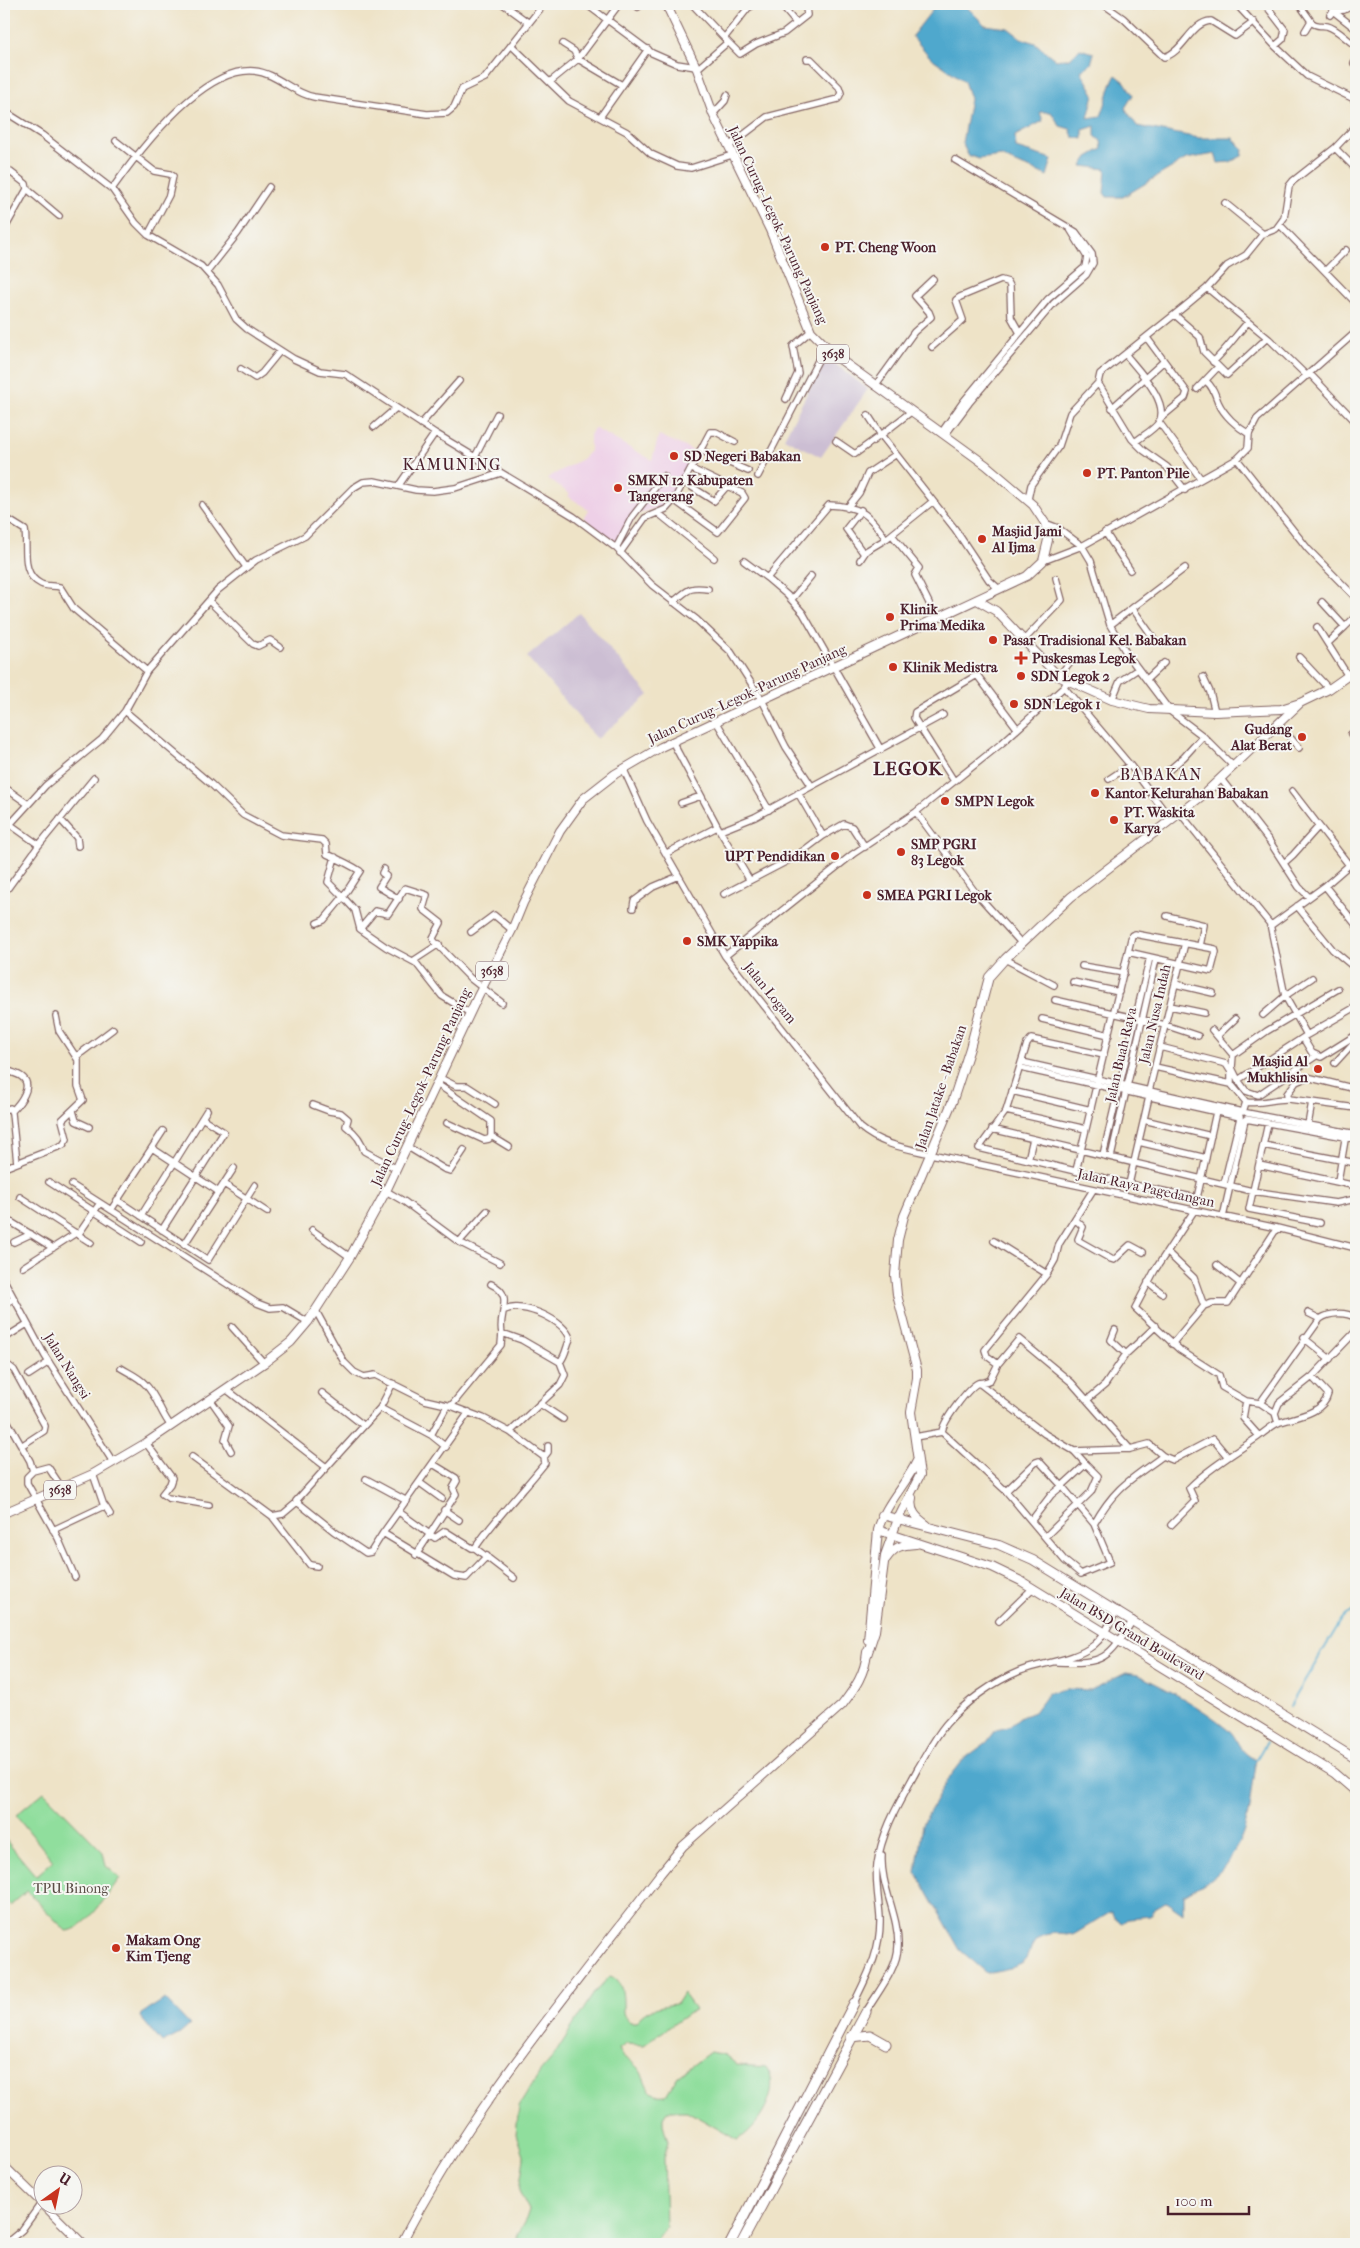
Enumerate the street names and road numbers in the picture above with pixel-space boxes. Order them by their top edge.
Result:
street label: Jalan Curug–Legok–Parung Panjang [724,122,832,327]
road number: 3638 [817,344,849,364]
street label: Jalan Curug–Legok–Parung Panjang [644,640,849,748]
street label: Jalan Logam [739,958,800,1027]
road number: 3638 [476,961,508,980]
street label: Jalan Nusa Indah [1135,963,1175,1066]
street label: Jalan Curug–Legok–Parung Panjang [367,985,475,1190]
street label: Jalan Buah Raya [1102,1005,1140,1105]
street label: Jalan Jatake - Babakan [911,1023,970,1152]
street label: Jalan Raya Pagedangan [1075,1165,1216,1211]
street label: Jalan Nangsi [39,1329,94,1402]
road number: 3638 [44,1480,76,1500]
street label: Jalan BSD Grand Boulevard [1056,1584,1208,1684]

